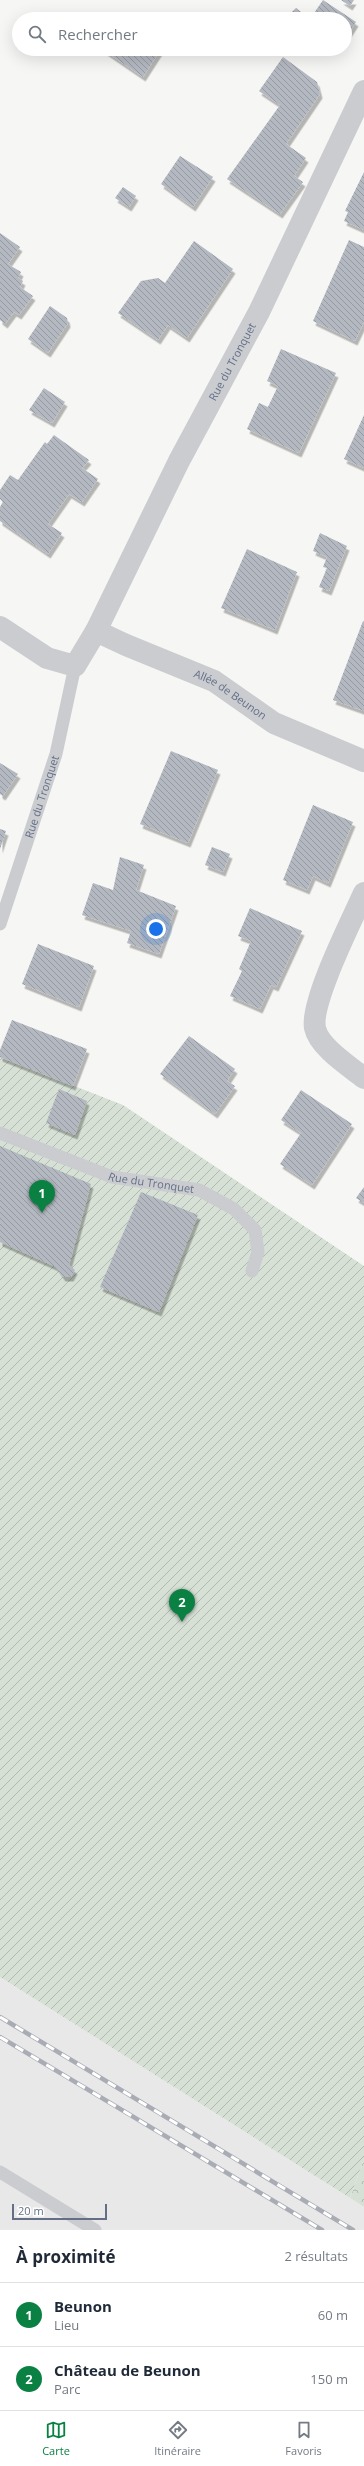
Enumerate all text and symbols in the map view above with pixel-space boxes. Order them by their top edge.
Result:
search box [12,12,352,56]
icon: search [26,23,48,45]
text: Rechercher [58,24,138,44]
street label: Rue du Tronquet [205,320,259,403]
street label: Allée de Beunon [192,666,270,723]
street label: Rue du Tronquet [21,753,62,840]
your location [146,919,166,939]
street label: Rue du Tronquet [106,1168,195,1196]
pin: 1 [29,1180,55,1213]
pin: 2 [169,1589,195,1622]
scale bar [12,2202,107,2221]
text: 20 m [18,2203,44,2218]
text: À proximité [16,2245,115,2268]
text: 2 résultats [284,2247,348,2265]
text: Beunon [54,2296,112,2316]
text: 1 [25,2306,33,2324]
text: 60 m [318,2306,348,2324]
text: Lieu [54,2316,79,2334]
text: Château de Beunon [54,2360,201,2380]
text: 2 [25,2370,33,2388]
text: 150 m [310,2370,348,2388]
text: Parc [54,2380,81,2398]
tab: Carte [42,2419,70,2458]
tab: Itinéraire [154,2419,201,2458]
tab: Favoris [285,2419,322,2458]

